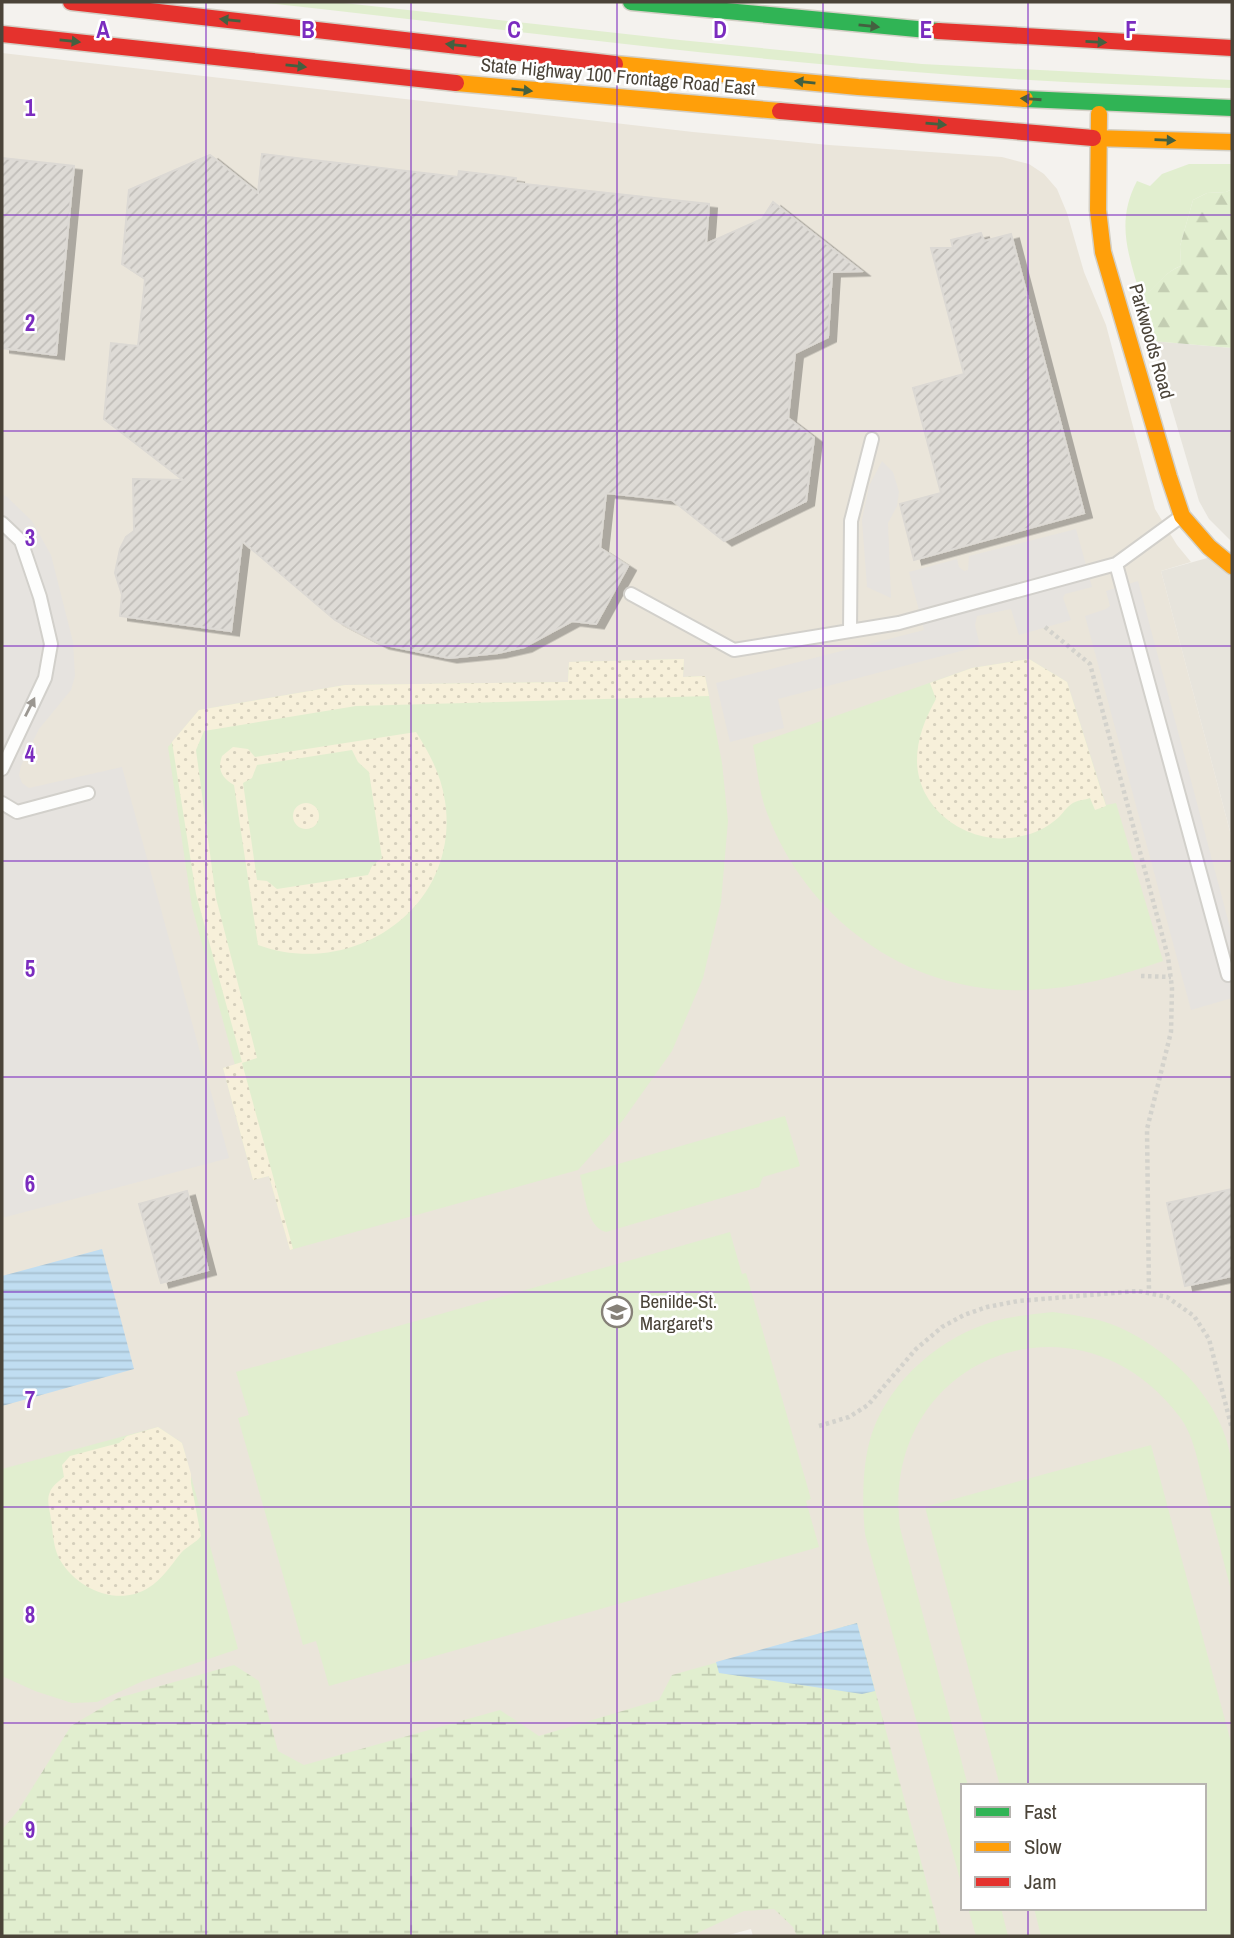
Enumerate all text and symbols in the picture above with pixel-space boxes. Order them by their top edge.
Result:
text: A [96,14,110,45]
one-way arrow [219,14,241,25]
text: B [301,14,315,45]
text: C [507,14,521,45]
text: D [713,14,727,45]
text: E [920,14,932,45]
text: F [1125,14,1137,45]
one-way arrow [858,21,880,32]
one-way arrow [59,36,81,47]
one-way arrow [1085,37,1107,48]
one-way arrow [445,40,467,51]
street label: State Highway 100 Frontage Road East [480,51,757,101]
one-way arrow [285,60,307,71]
one-way arrow [793,76,815,87]
one-way arrow [511,85,533,96]
text: 1 [25,92,36,123]
one-way arrow [1020,93,1042,104]
one-way arrow [925,119,947,130]
one-way arrow [1154,134,1176,145]
street label: Parkwoods Road [1123,280,1181,402]
text: 2 [25,307,35,338]
text: 3 [25,522,35,553]
one-way arrow [25,697,36,717]
text: 4 [25,738,36,769]
text: 5 [25,953,35,984]
text: 6 [25,1168,35,1199]
place label: Benilde-St. Margaret's [640,1288,717,1336]
school or university icon: Benilde-St. Margaret's [600,1295,634,1329]
text: 7 [25,1384,35,1415]
text: 8 [25,1599,35,1630]
legend [961,1784,1206,1910]
text: Fast [1024,1797,1057,1826]
text: 9 [25,1814,35,1845]
text: Slow [1024,1832,1062,1861]
text: Jam [1024,1867,1057,1896]

